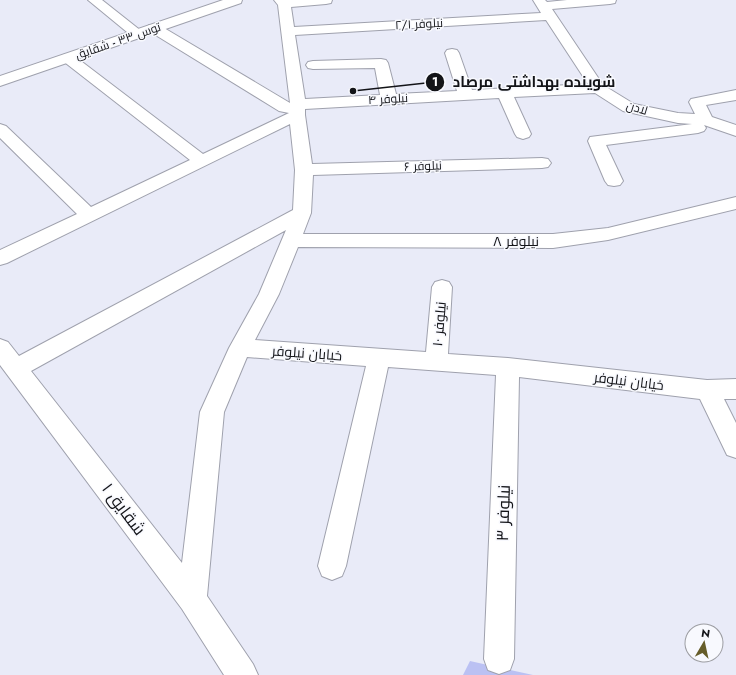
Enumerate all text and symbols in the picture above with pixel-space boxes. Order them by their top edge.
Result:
street label: نیلوفر ۲/۱ [395,14,443,34]
street label: توس ۳۳ - شقایق [73,18,164,64]
callout: شوینده بهداشتی مرصاد [425,68,623,95]
text: شوینده بهداشتی مرصاد [453,71,615,93]
text: 1 [432,73,438,91]
street label: نیلوفر ۴ [368,89,408,109]
street label: لادن [624,96,650,120]
street label: نیلوفر ۶ [404,156,442,176]
street label: نیلوفر ۸ [493,231,539,251]
street label: نیلوفر ۱۰ [427,301,451,347]
street label: خیابان نیلوفر [270,341,343,365]
street label: خیابان نیلوفر [592,367,665,395]
street label: شقایق ۱ [96,478,152,540]
street label: نیلوفر ۳ [490,484,516,542]
north arrow [684,623,724,663]
text: N [700,625,711,642]

